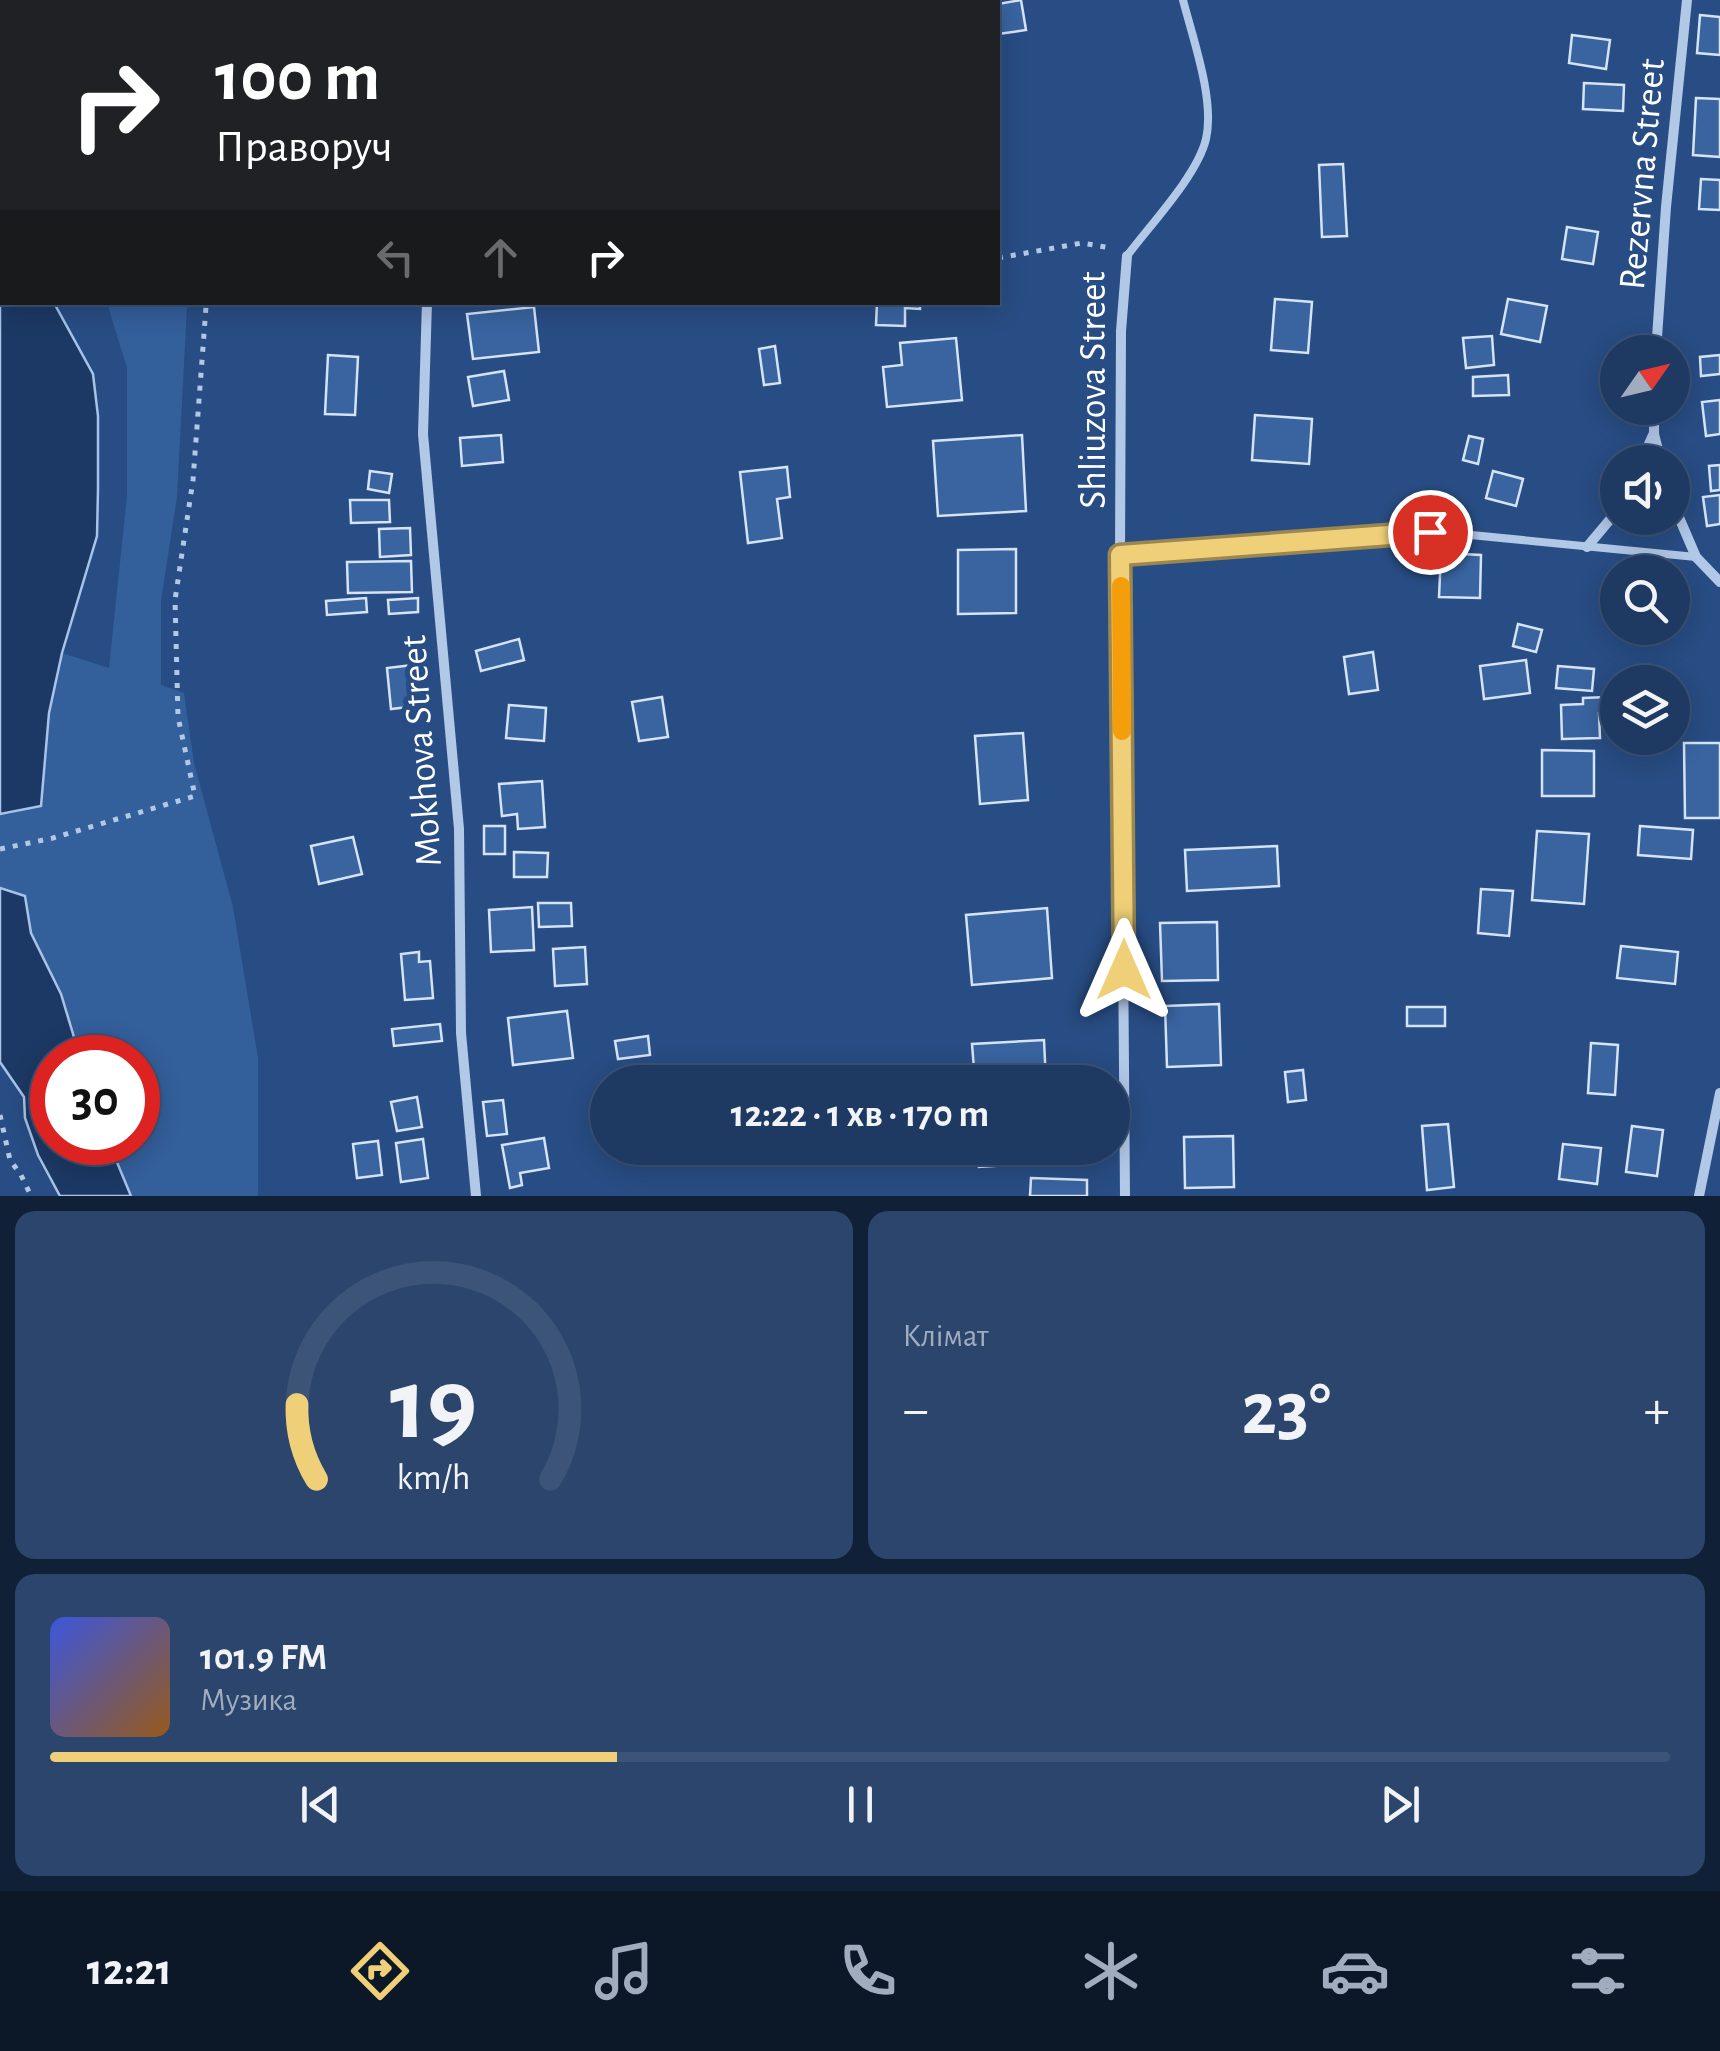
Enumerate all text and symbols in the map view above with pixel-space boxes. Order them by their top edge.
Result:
icon: right [50,40,180,170]
text: 100 m [215,43,380,113]
street label: Rezervna Street [1614,57,1672,291]
text: Праворуч [215,125,393,170]
icon: left [368,230,423,285]
icon: ahead [473,230,528,285]
icon: right [578,230,633,285]
street label: Shliuzova Street [1075,271,1113,509]
north arrow [1600,335,1690,425]
map controls [1600,335,1690,755]
button: sound [1600,445,1690,535]
pin [1388,490,1473,575]
icon: arrive [1403,505,1458,560]
button: search [1600,555,1690,645]
street label: Mokhova Street [395,634,449,868]
button: layers [1600,665,1690,755]
position arrow [1072,918,1176,1022]
speed limit sign: 30 [30,1035,160,1165]
text: 12:22 · 1 хв · 170 m [731,1096,989,1134]
text: Клімат [903,1320,989,1352]
text: 19 [390,1354,478,1458]
text: 23° [1241,1373,1331,1448]
text: − [903,1383,929,1438]
text: + [1644,1383,1670,1438]
text: km/h [397,1460,471,1496]
text: 101.9 FM [200,1639,327,1677]
text: Музика [200,1684,297,1716]
icon: previous [293,1777,348,1832]
icon: pause [833,1777,888,1832]
icon: next [1373,1777,1428,1832]
icon: directions [345,1936,415,2006]
icon: music [589,1936,659,2006]
icon: phone [833,1936,903,2006]
icon: climate [1076,1936,1146,2006]
icon: car [1320,1936,1390,2006]
icon: filters [1563,1936,1633,2006]
text: 12:21 [87,1948,172,1993]

